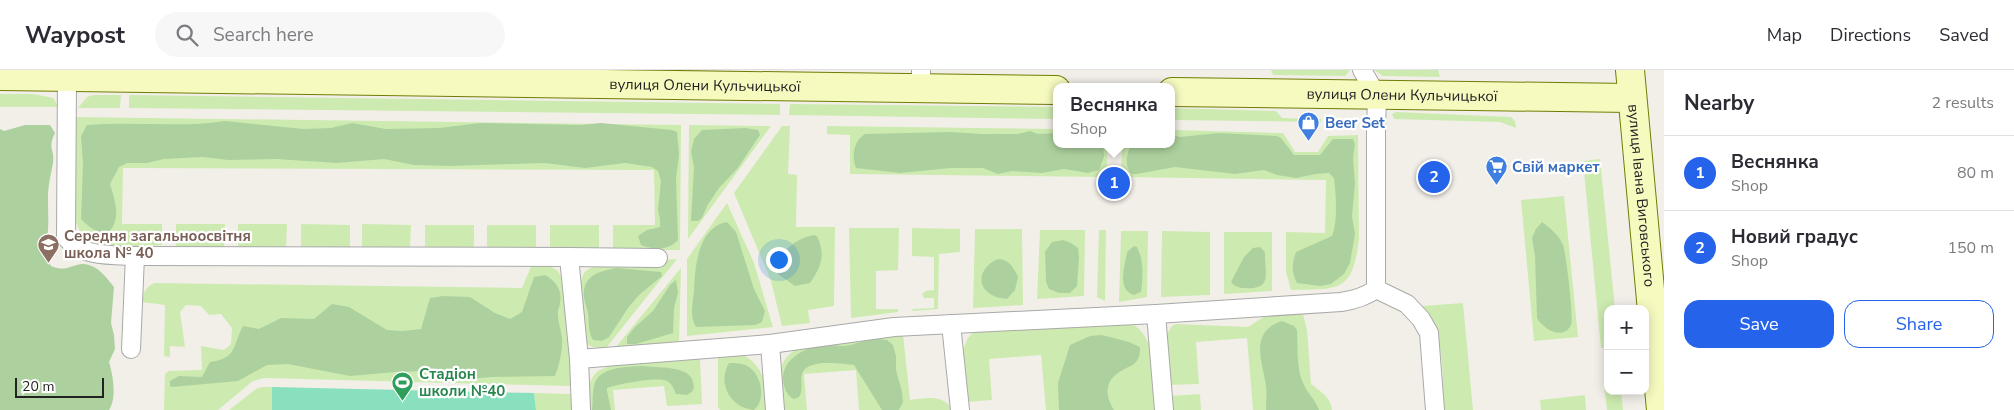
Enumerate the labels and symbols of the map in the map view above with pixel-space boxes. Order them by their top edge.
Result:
street label: вулиця Олени Кульчицької [609,74,801,97]
street label: вулиця Олени Кульчицької [1306,84,1498,106]
street label: вулиця Івана Виговського [1623,103,1660,288]
shop icon: Beer Set [1297,111,1321,142]
place label: Beer Set [1325,113,1385,133]
supermarket icon: Свій маркет [1484,155,1508,186]
place label: Свій маркет [1512,157,1600,177]
pin: 2 [1418,158,1450,196]
pin: 1 [1098,164,1130,202]
place label: Середня загальноосвітня школа № 40 [64,226,251,263]
school or university icon: Середня загальноосвітня школа № 40 [36,233,60,264]
your location [766,247,792,273]
place label: Стадіон школи №40 [419,364,505,401]
sports icon: Стадіон школи №40 [391,371,415,402]
scale bar [15,375,104,398]

